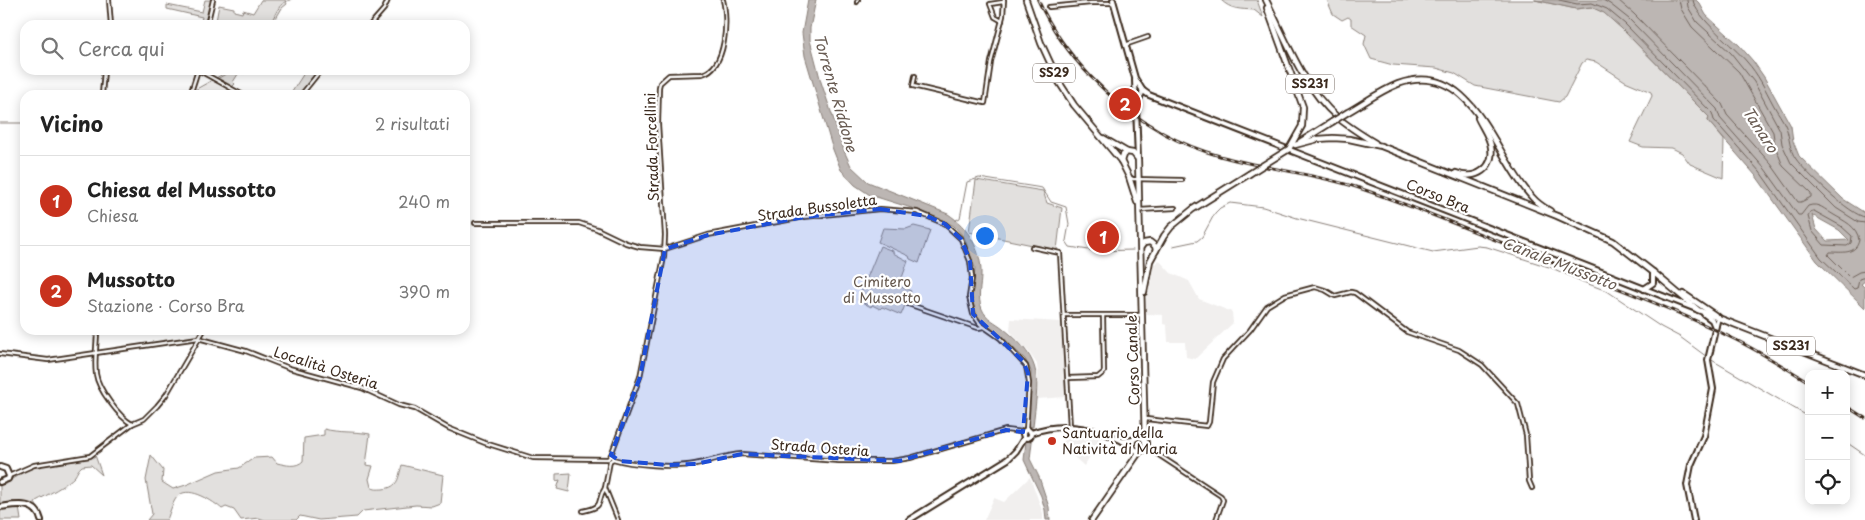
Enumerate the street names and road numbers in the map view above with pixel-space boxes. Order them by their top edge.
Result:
road number: SS29 [1033,64,1075,82]
road number: SS231 [1286,74,1334,94]
street label: Strada Forcellini [639,92,664,202]
street label: Corso Bra [1403,173,1474,218]
street label: Strada Bussoletta [756,189,878,226]
street label: Corso Canale [1120,314,1145,406]
road number: SS231 [1767,336,1815,356]
street label: Località Osteria [271,341,381,394]
street label: Strada Osteria [770,434,870,461]

